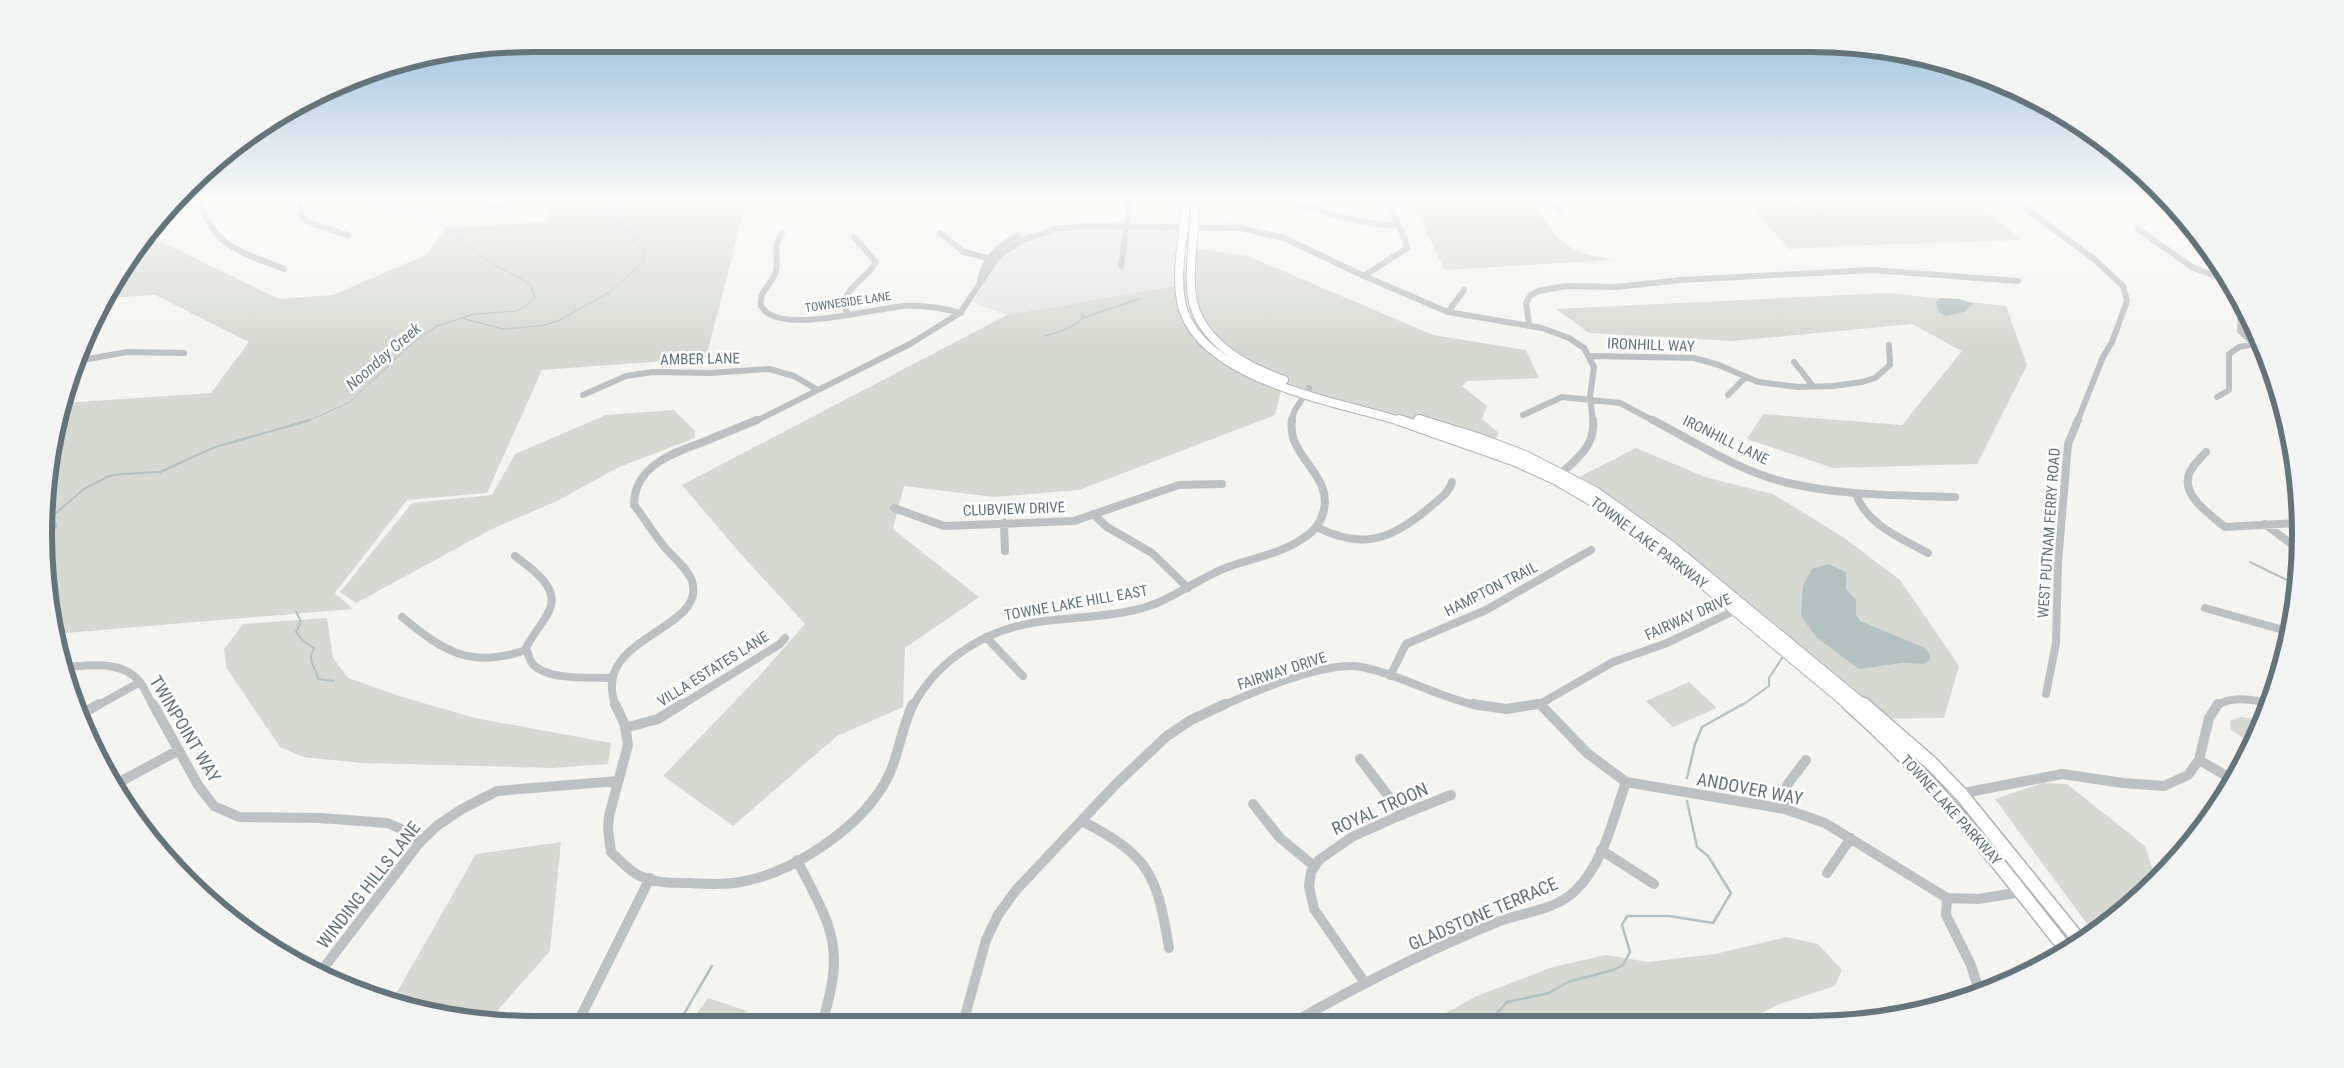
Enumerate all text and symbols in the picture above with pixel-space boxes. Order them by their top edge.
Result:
street label: TOWNESIDE LANE [804,289,892,315]
water label: Noonday Creek [342,318,425,394]
street label: IRONHILL WAY [1607,334,1695,356]
street label: AMBER LANE [660,349,740,369]
street label: IRONHILL LANE [1680,411,1772,469]
street label: WEST PUTNAM FERRY ROAD [2034,447,2064,619]
street label: TOWNE LAKE PARKWAY [1587,493,1711,593]
street label: CLUBVIEW DRIVE [963,498,1065,520]
street label: HAMPTON TRAIL [1441,558,1541,620]
street label: TOWNE LAKE HILL EAST [1003,581,1149,625]
street label: FAIRWAY DRIVE [1642,590,1734,644]
street label: VILLA ESTATES LANE [654,627,772,711]
street label: FAIRWAY DRIVE [1235,648,1329,694]
street label: TWINPOINT WAY [145,672,226,786]
street label: TOWNE LAKE PARKWAY [1897,751,2005,869]
street label: ANDOVER WAY [1695,768,1805,809]
street label: ROYAL TROON [1328,778,1431,839]
street label: WINDING HILLS LANE [312,817,425,952]
street label: GLADSTONE TERRACE [1405,873,1561,954]

